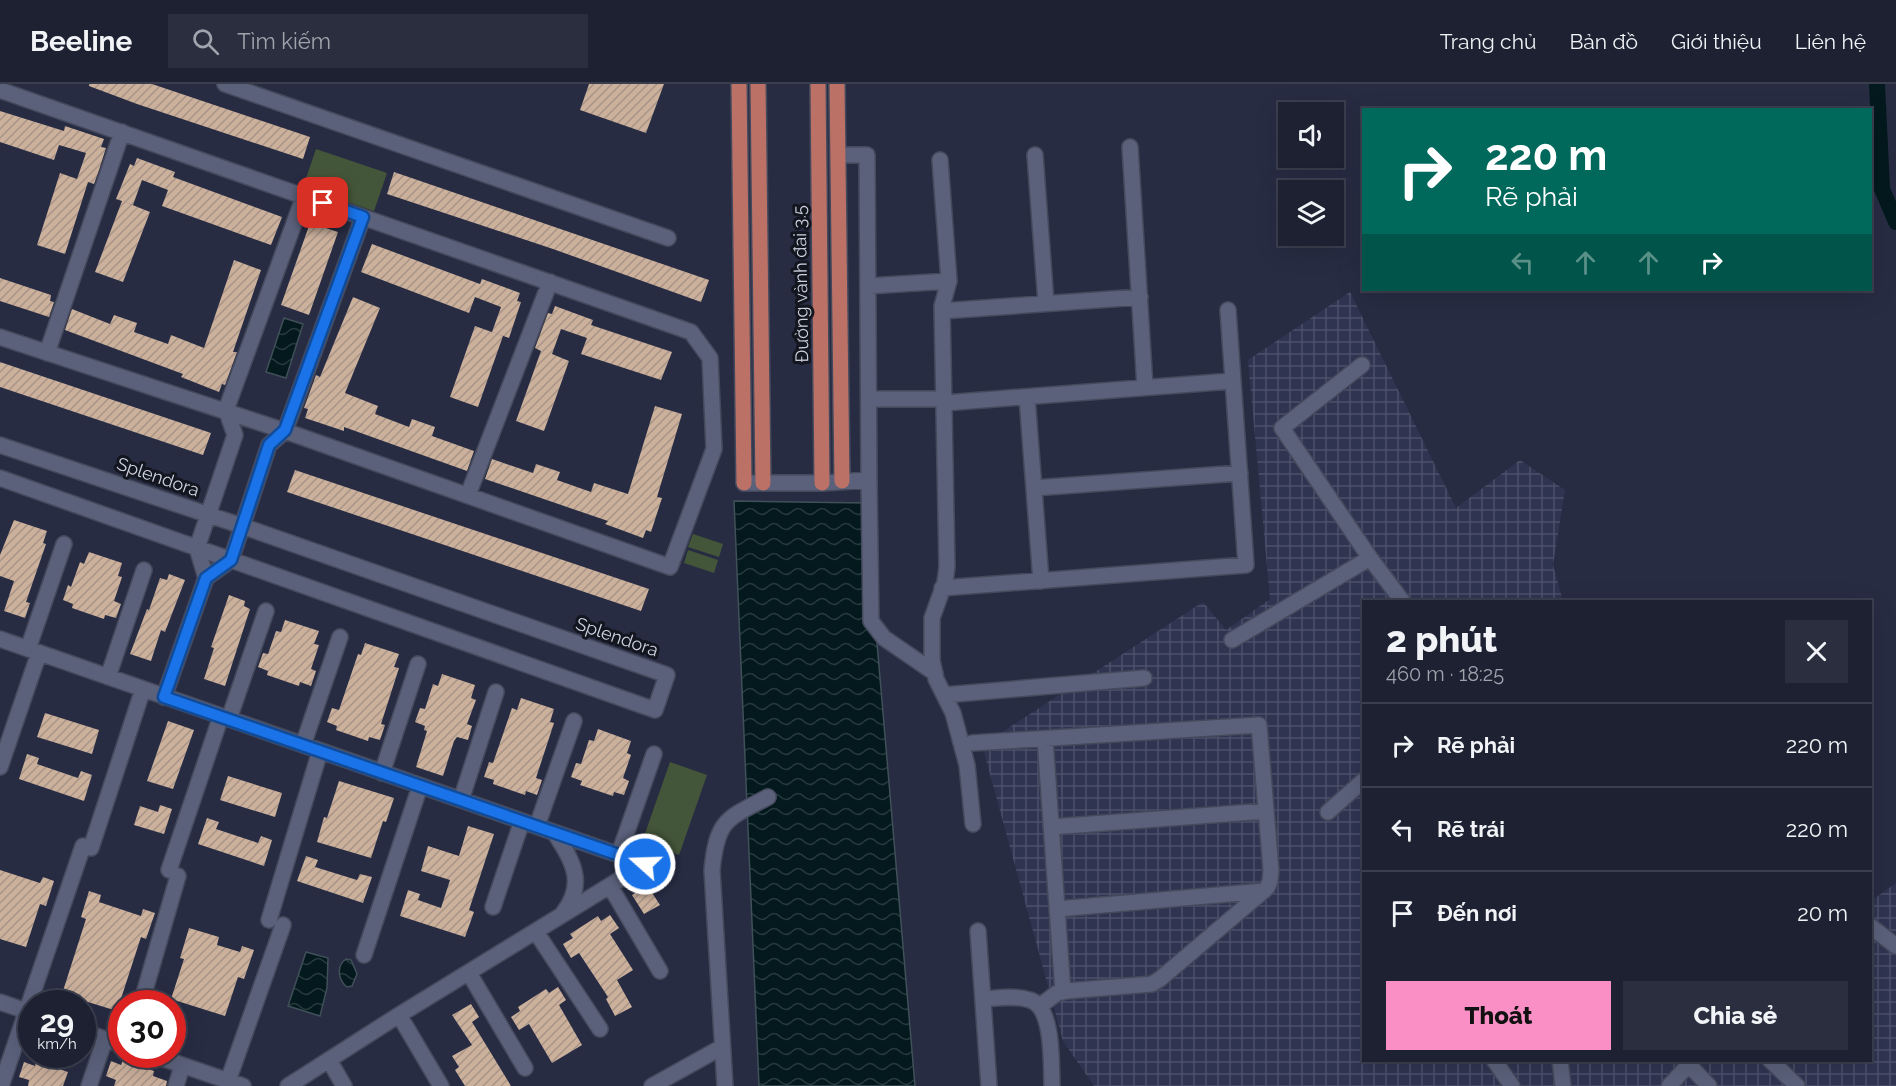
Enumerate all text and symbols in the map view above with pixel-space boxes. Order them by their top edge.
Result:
search box [168,14,588,68]
text: Beeline [30,25,132,58]
icon: search [189,25,222,58]
text: Tìm kiếm [237,28,331,54]
text: Trang chủ [1440,29,1536,54]
text: Bản đồ [1569,29,1638,54]
text: Giới thiệu [1671,29,1762,54]
text: Liên hệ [1795,29,1866,54]
map controls [1278,102,1344,246]
button: sound [1278,102,1344,168]
text: 220 m [1485,131,1607,180]
icon: right [1386,132,1464,210]
pin [297,177,348,228]
button: layers [1278,180,1344,246]
text: Rẽ phải [1485,181,1578,212]
icon: arrive [306,186,339,219]
street label: Đường vành đai 3.5 [789,205,812,363]
icon: left [1506,246,1539,279]
icon: ahead [1569,246,1602,279]
icon: ahead [1632,246,1665,279]
icon: right [1695,246,1728,279]
street label: Splendora [114,453,202,500]
street label: Splendora [573,613,661,660]
text: 2 phút [1386,618,1497,660]
button: close [1785,620,1848,683]
text: 460 m · 18:25 [1386,662,1504,686]
icon: right [1386,729,1419,762]
text: Rẽ phải [1437,732,1515,758]
text: 220 m [1786,732,1848,758]
icon: left [1386,813,1419,846]
text: Rẽ trái [1437,816,1505,842]
text: 220 m [1786,816,1848,842]
position arrow [613,832,677,896]
icon: arrive [1386,897,1419,930]
text: Đến nơi [1437,900,1517,926]
text: 20 m [1797,900,1848,926]
button: Thoát [1386,981,1611,1050]
button: Chia sẻ [1623,981,1848,1050]
speed limit sign: 30 [108,990,186,1068]
text: 29 [40,1004,74,1039]
text: km/h [37,1035,77,1053]

